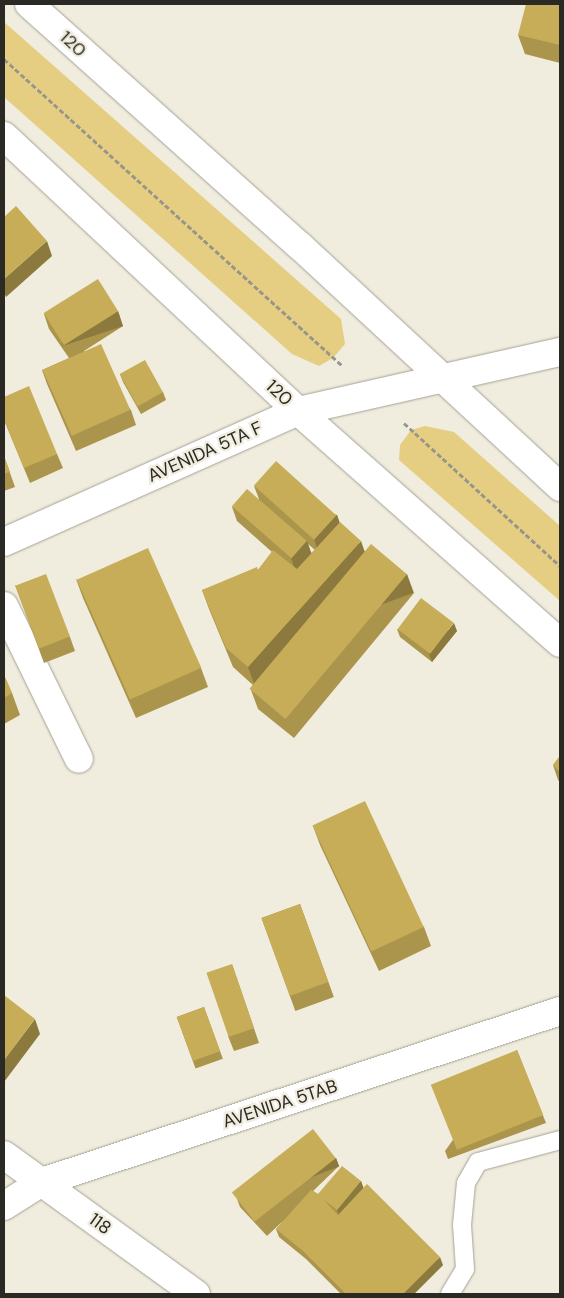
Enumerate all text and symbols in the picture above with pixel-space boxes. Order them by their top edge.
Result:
street label: 120 [55,27,91,61]
street label: 120 [261,376,297,410]
street label: AVENIDA 5TA F [144,417,266,487]
street label: AVENIDA 5TAB [220,1075,340,1133]
street label: 118 [85,1209,115,1239]

